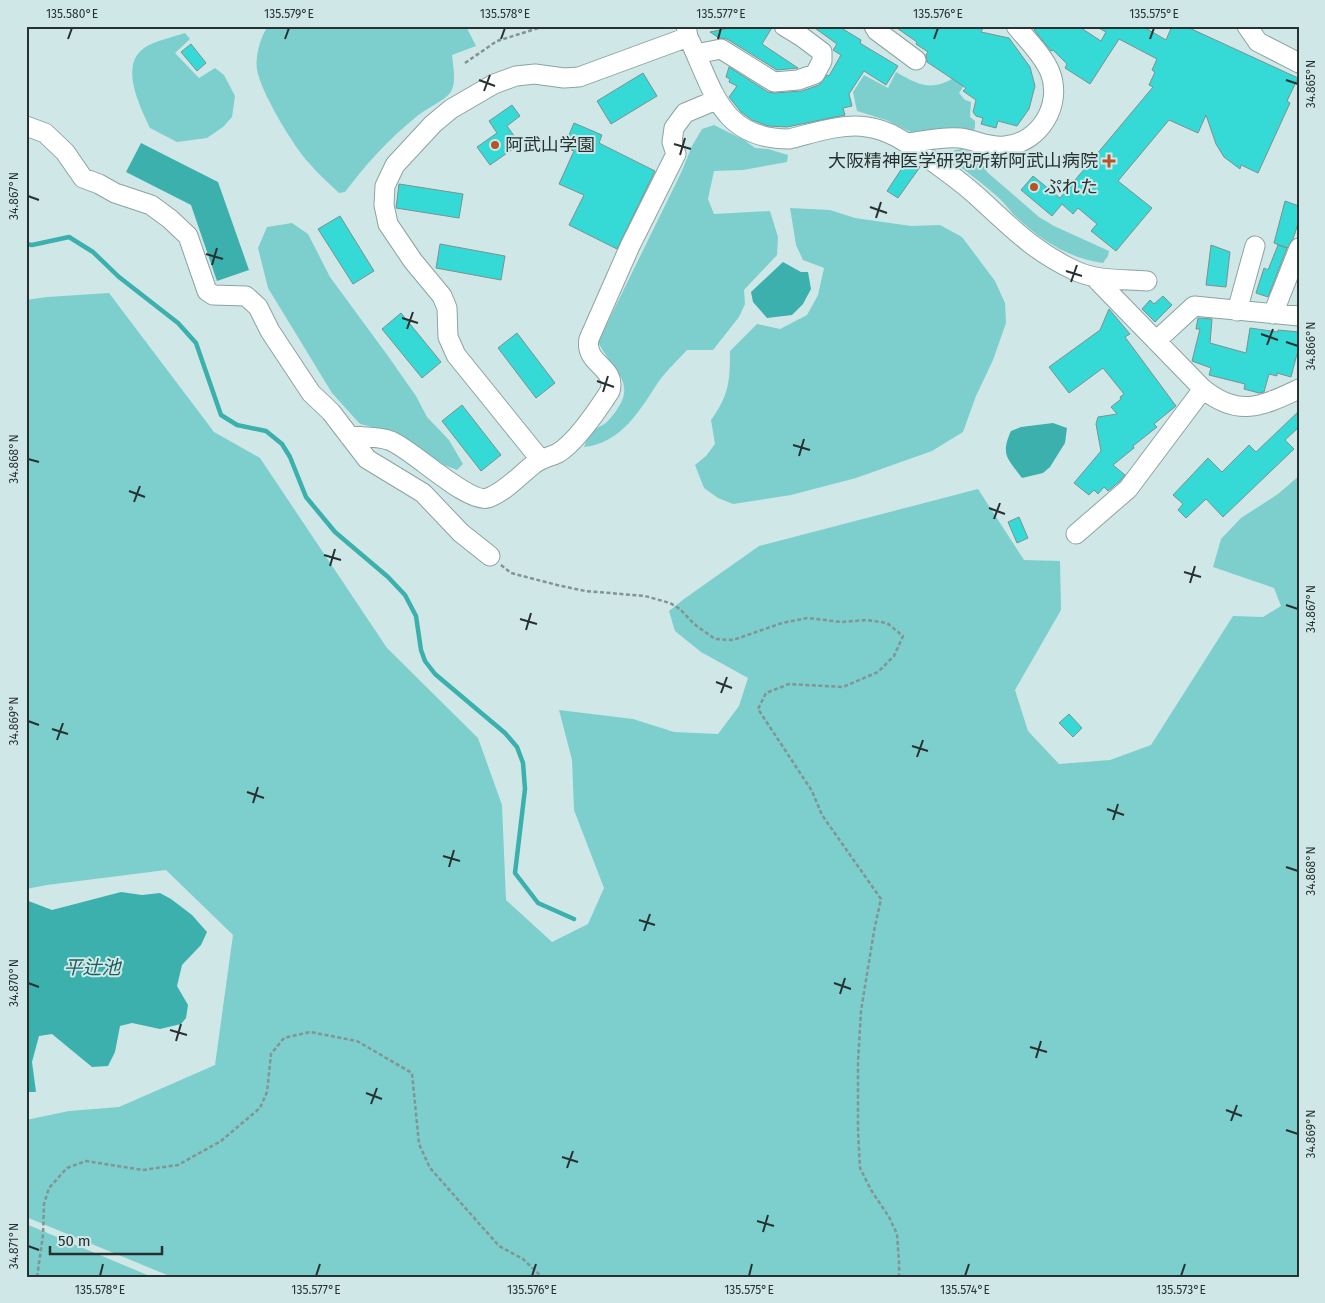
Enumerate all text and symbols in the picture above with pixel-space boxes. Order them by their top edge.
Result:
text: 135.580°E [46,7,98,21]
text: 135.579°E [264,7,314,21]
text: 135.578°E [480,7,530,21]
text: 135.577°E [696,7,746,21]
text: 135.576°E [913,7,963,21]
text: 135.575°E [1129,7,1179,21]
text: 34.865°N [1304,60,1318,108]
place label: 阿武山学園 [505,134,595,156]
marker: 阿武山学園 [489,139,501,151]
place label: 大阪精神医学研究所新阿武山病院 [828,150,1098,172]
marker: 大阪精神医学研究所新阿武山病院 [1102,154,1116,168]
text: 34.867°N [7,172,21,220]
place label: ぷれた [1044,176,1098,198]
marker: ぷれた [1028,181,1040,193]
text: 34.866°N [1304,322,1318,370]
text: 34.868°N [7,434,21,484]
text: 34.867°N [1304,585,1318,633]
text: 34.869°N [7,697,21,745]
text: 34.868°N [1304,846,1318,896]
water label: 平辻池 [63,956,122,979]
text: 34.870°N [7,959,21,1007]
text: 34.869°N [1304,1110,1318,1158]
text: 34.871°N [7,1223,21,1269]
scale bar [50,1223,162,1255]
text: 50 m [58,1232,91,1250]
text: 135.578°E [75,1283,125,1297]
text: 135.577°E [291,1283,341,1297]
text: 135.576°E [507,1283,557,1297]
text: 135.575°E [724,1283,774,1297]
text: 135.574°E [940,1283,990,1297]
text: 135.573°E [1156,1283,1206,1297]

